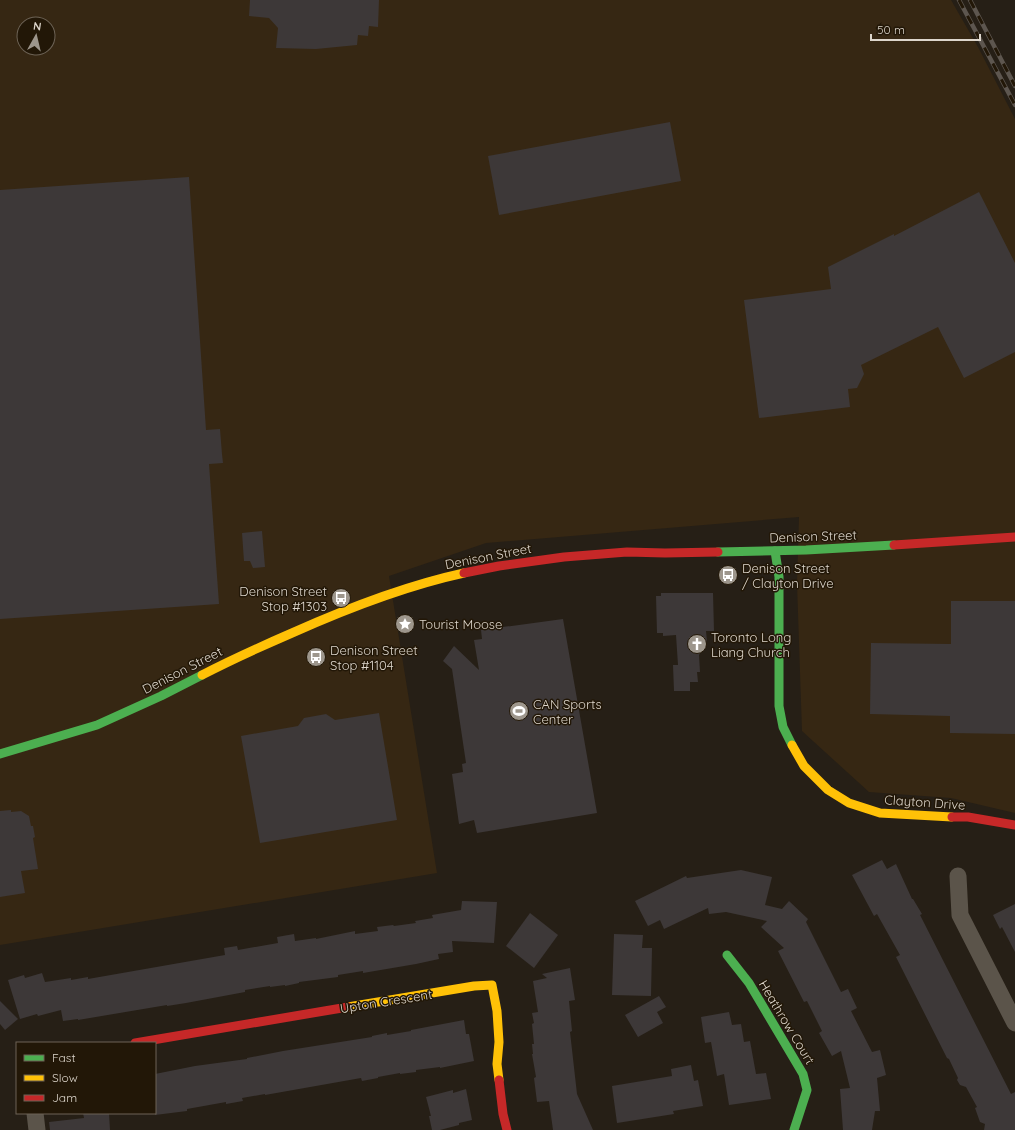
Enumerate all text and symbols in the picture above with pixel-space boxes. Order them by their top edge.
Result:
north arrow [16,16,56,56]
scale bar [871,16,980,42]
text: N [32,19,42,34]
text: 50 m [877,22,905,37]
street label: Denison Street [769,526,857,546]
street label: Denison Street [443,540,533,572]
place label: Denison Street / Clayton Drive [742,560,834,591]
bus stop icon: Denison Street / Clayton Drive [717,564,739,586]
place label: Denison Street Stop #1303 [239,583,327,614]
bus stop icon: Denison Street Stop #1303 [330,587,352,609]
place icon: Tourist Moose [394,613,416,635]
place label: Tourist Moose [419,616,502,632]
place label: Toronto Long Liang Church [711,629,791,660]
church icon: Toronto Long Liang Church [686,633,708,655]
place label: Denison Street Stop #1104 [330,642,418,673]
street label: Denison Street [139,643,225,697]
bus stop icon: Denison Street Stop #1104 [305,646,327,668]
place label: CAN Sports Center [533,696,602,727]
sports icon: CAN Sports Center [508,700,530,722]
street label: Clayton Drive [884,791,966,813]
street label: Heathrow Court [756,977,818,1067]
street label: Upton Crescent [339,986,433,1016]
legend [16,1042,156,1114]
text: Fast [52,1050,76,1065]
text: Slow [52,1070,78,1085]
text: Jam [52,1090,77,1105]

